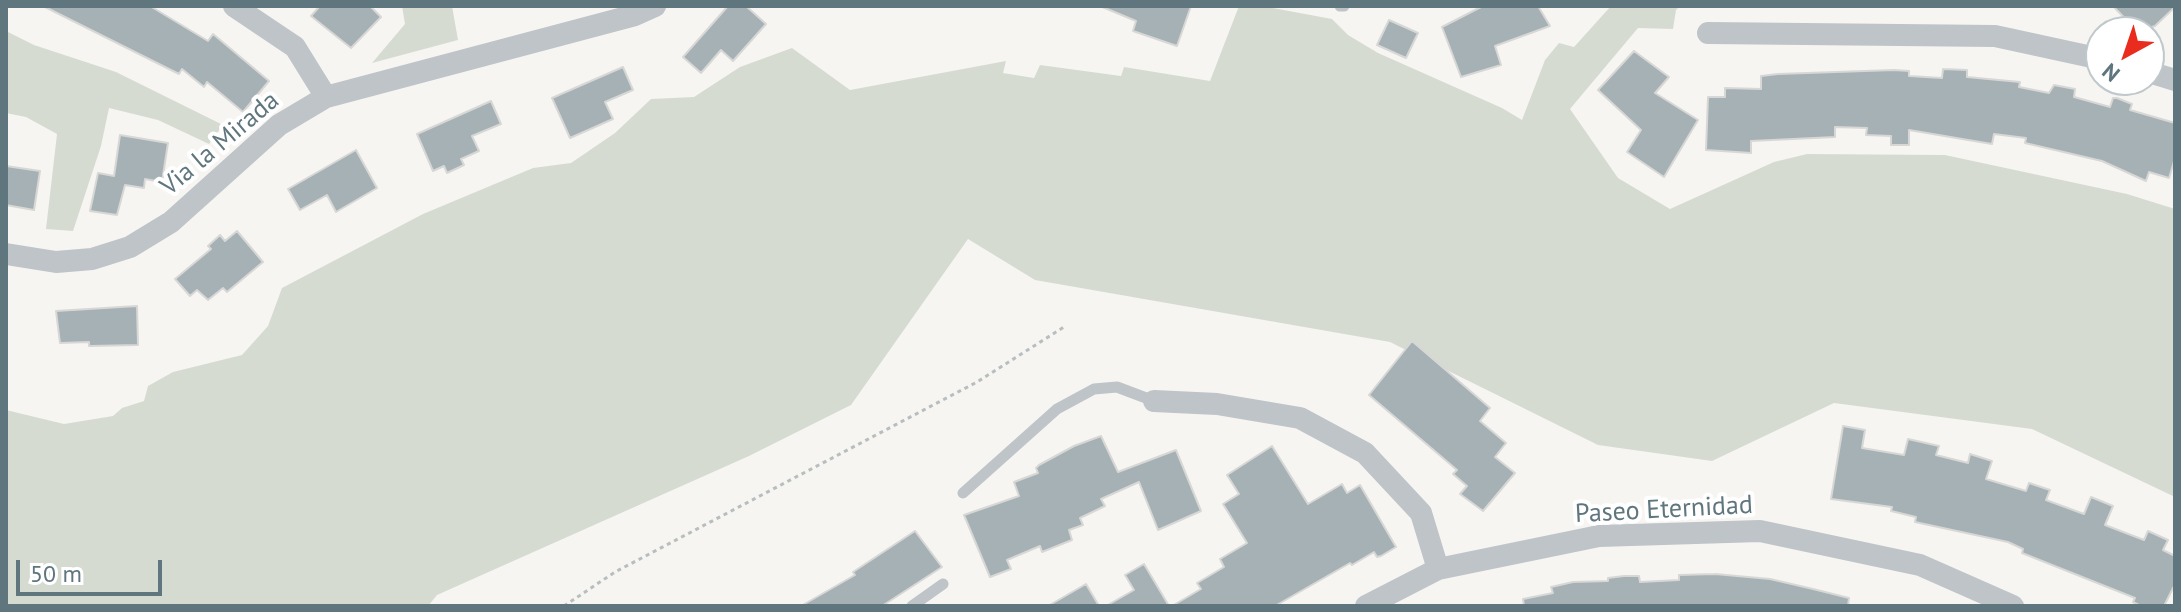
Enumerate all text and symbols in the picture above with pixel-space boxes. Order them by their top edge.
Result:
north arrow [2085,16,2165,96]
text: N [2096,57,2125,88]
street label: Via la Mirada [154,85,286,203]
street label: Paseo Eternidad [1574,490,1754,530]
scale bar [20,544,166,594]
text: 50 m [30,558,82,589]

